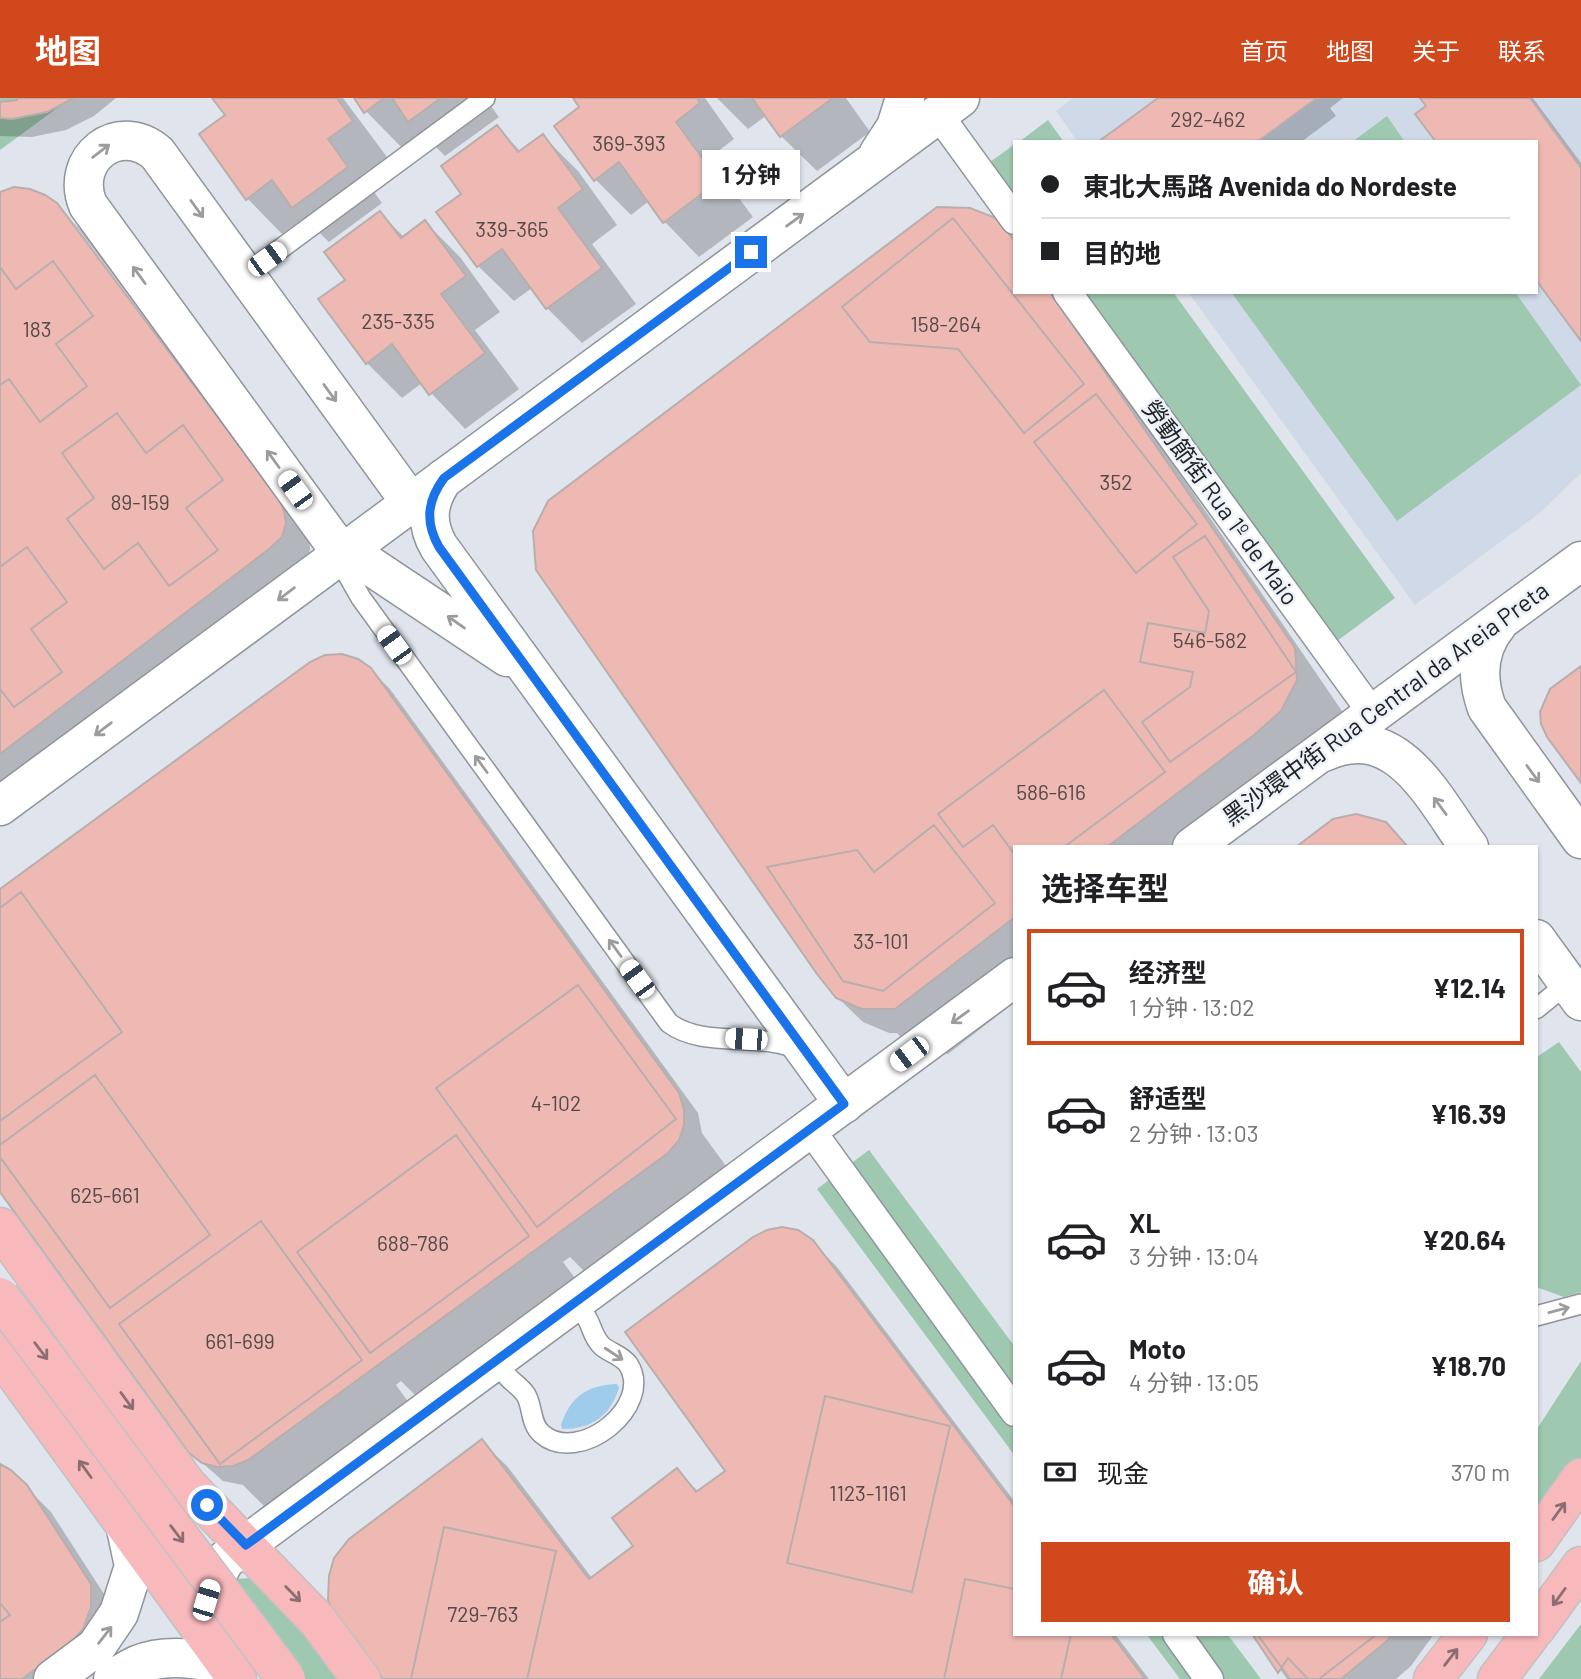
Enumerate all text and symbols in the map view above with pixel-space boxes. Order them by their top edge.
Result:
text: 地图 [35,30,101,70]
text: 首页 [1240,36,1288,65]
text: 地图 [1326,36,1374,65]
text: 关于 [1412,36,1460,65]
text: 联系 [1498,36,1546,65]
house number: 292-462 [1170,106,1246,131]
house number: 369-393 [592,130,666,155]
one-way arrow [92,144,111,159]
callout: 1 分钟 [702,150,800,200]
text: 1 分钟 [722,160,780,188]
text: 東北大馬路 Avenida do Nordeste [1083,170,1457,201]
one-way arrow [190,199,204,218]
one-way arrow [785,213,804,228]
house number: 339-365 [475,216,549,241]
route end [735,236,767,268]
text: 目的地 [1083,237,1161,268]
car [244,238,291,280]
one-way arrow [132,266,147,285]
house number: 235-335 [361,308,435,333]
house number: 158-264 [910,311,982,336]
house number: 183 [22,316,52,341]
one-way arrow [323,383,338,402]
street label: 勞動節街 Rua 1º de Maio [1137,394,1305,610]
one-way arrow [265,450,280,469]
car [275,467,316,513]
house number: 352 [1100,469,1132,494]
house number: 89-159 [110,489,170,514]
street label: 黑沙環中街 Rua Central da Areia Preta [1217,575,1554,831]
one-way arrow [277,587,296,601]
one-way arrow [447,615,466,629]
car [374,622,415,668]
house number: 546-582 [1173,627,1247,652]
one-way arrow [94,722,113,737]
one-way arrow [474,755,488,774]
one-way arrow [1526,764,1541,783]
house number: 586-616 [1016,779,1086,804]
one-way arrow [1433,797,1447,816]
text: 选择车型 [1041,868,1169,906]
house number: 33-101 [853,928,909,953]
one-way arrow [607,939,622,958]
car [617,956,658,1002]
icon: car [1045,956,1108,1019]
text: 经济型 [1129,956,1207,987]
text: ¥12.14 [1432,972,1506,1003]
text: 1 分钟 · 13:02 [1129,993,1255,1021]
one-way arrow [951,1010,970,1025]
car [725,1027,768,1051]
car [886,1033,933,1075]
icon: car [1045,1082,1108,1145]
text: 舒适型 [1129,1082,1207,1113]
house number: 4-102 [531,1090,581,1115]
text: ¥16.39 [1430,1098,1506,1129]
text: 2 分钟 · 13:03 [1129,1119,1259,1147]
house number: 625-661 [70,1182,140,1207]
text: XL [1129,1207,1160,1238]
icon: car [1045,1208,1108,1271]
text: ¥20.64 [1422,1224,1506,1255]
house number: 688-786 [377,1230,449,1255]
text: 3 分钟 · 13:04 [1129,1242,1259,1270]
one-way arrow [1548,1303,1570,1316]
house number: 661-699 [205,1328,275,1353]
text: Moto [1129,1333,1186,1364]
icon: car [1045,1334,1108,1397]
one-way arrow [34,1341,48,1360]
one-way arrow [604,1347,624,1361]
text: ¥18.70 [1430,1350,1506,1381]
text: 4 分钟 · 13:05 [1129,1368,1259,1396]
one-way arrow [119,1391,134,1410]
icon: cash [1041,1453,1079,1491]
text: 现金 [1097,1457,1149,1488]
text: 370 m [1451,1458,1510,1486]
one-way arrow [77,1460,92,1479]
house number: 1123-1161 [829,1480,907,1505]
route start [191,1489,223,1521]
one-way arrow [1552,1502,1566,1521]
one-way arrow [169,1524,184,1543]
button: 确认 [1041,1542,1510,1622]
car [190,1577,223,1623]
one-way arrow [284,1585,301,1602]
one-way arrow [1552,1587,1566,1606]
house number: 729-763 [447,1601,519,1626]
one-way arrow [97,1627,112,1645]
one-way arrow [1443,1648,1458,1667]

